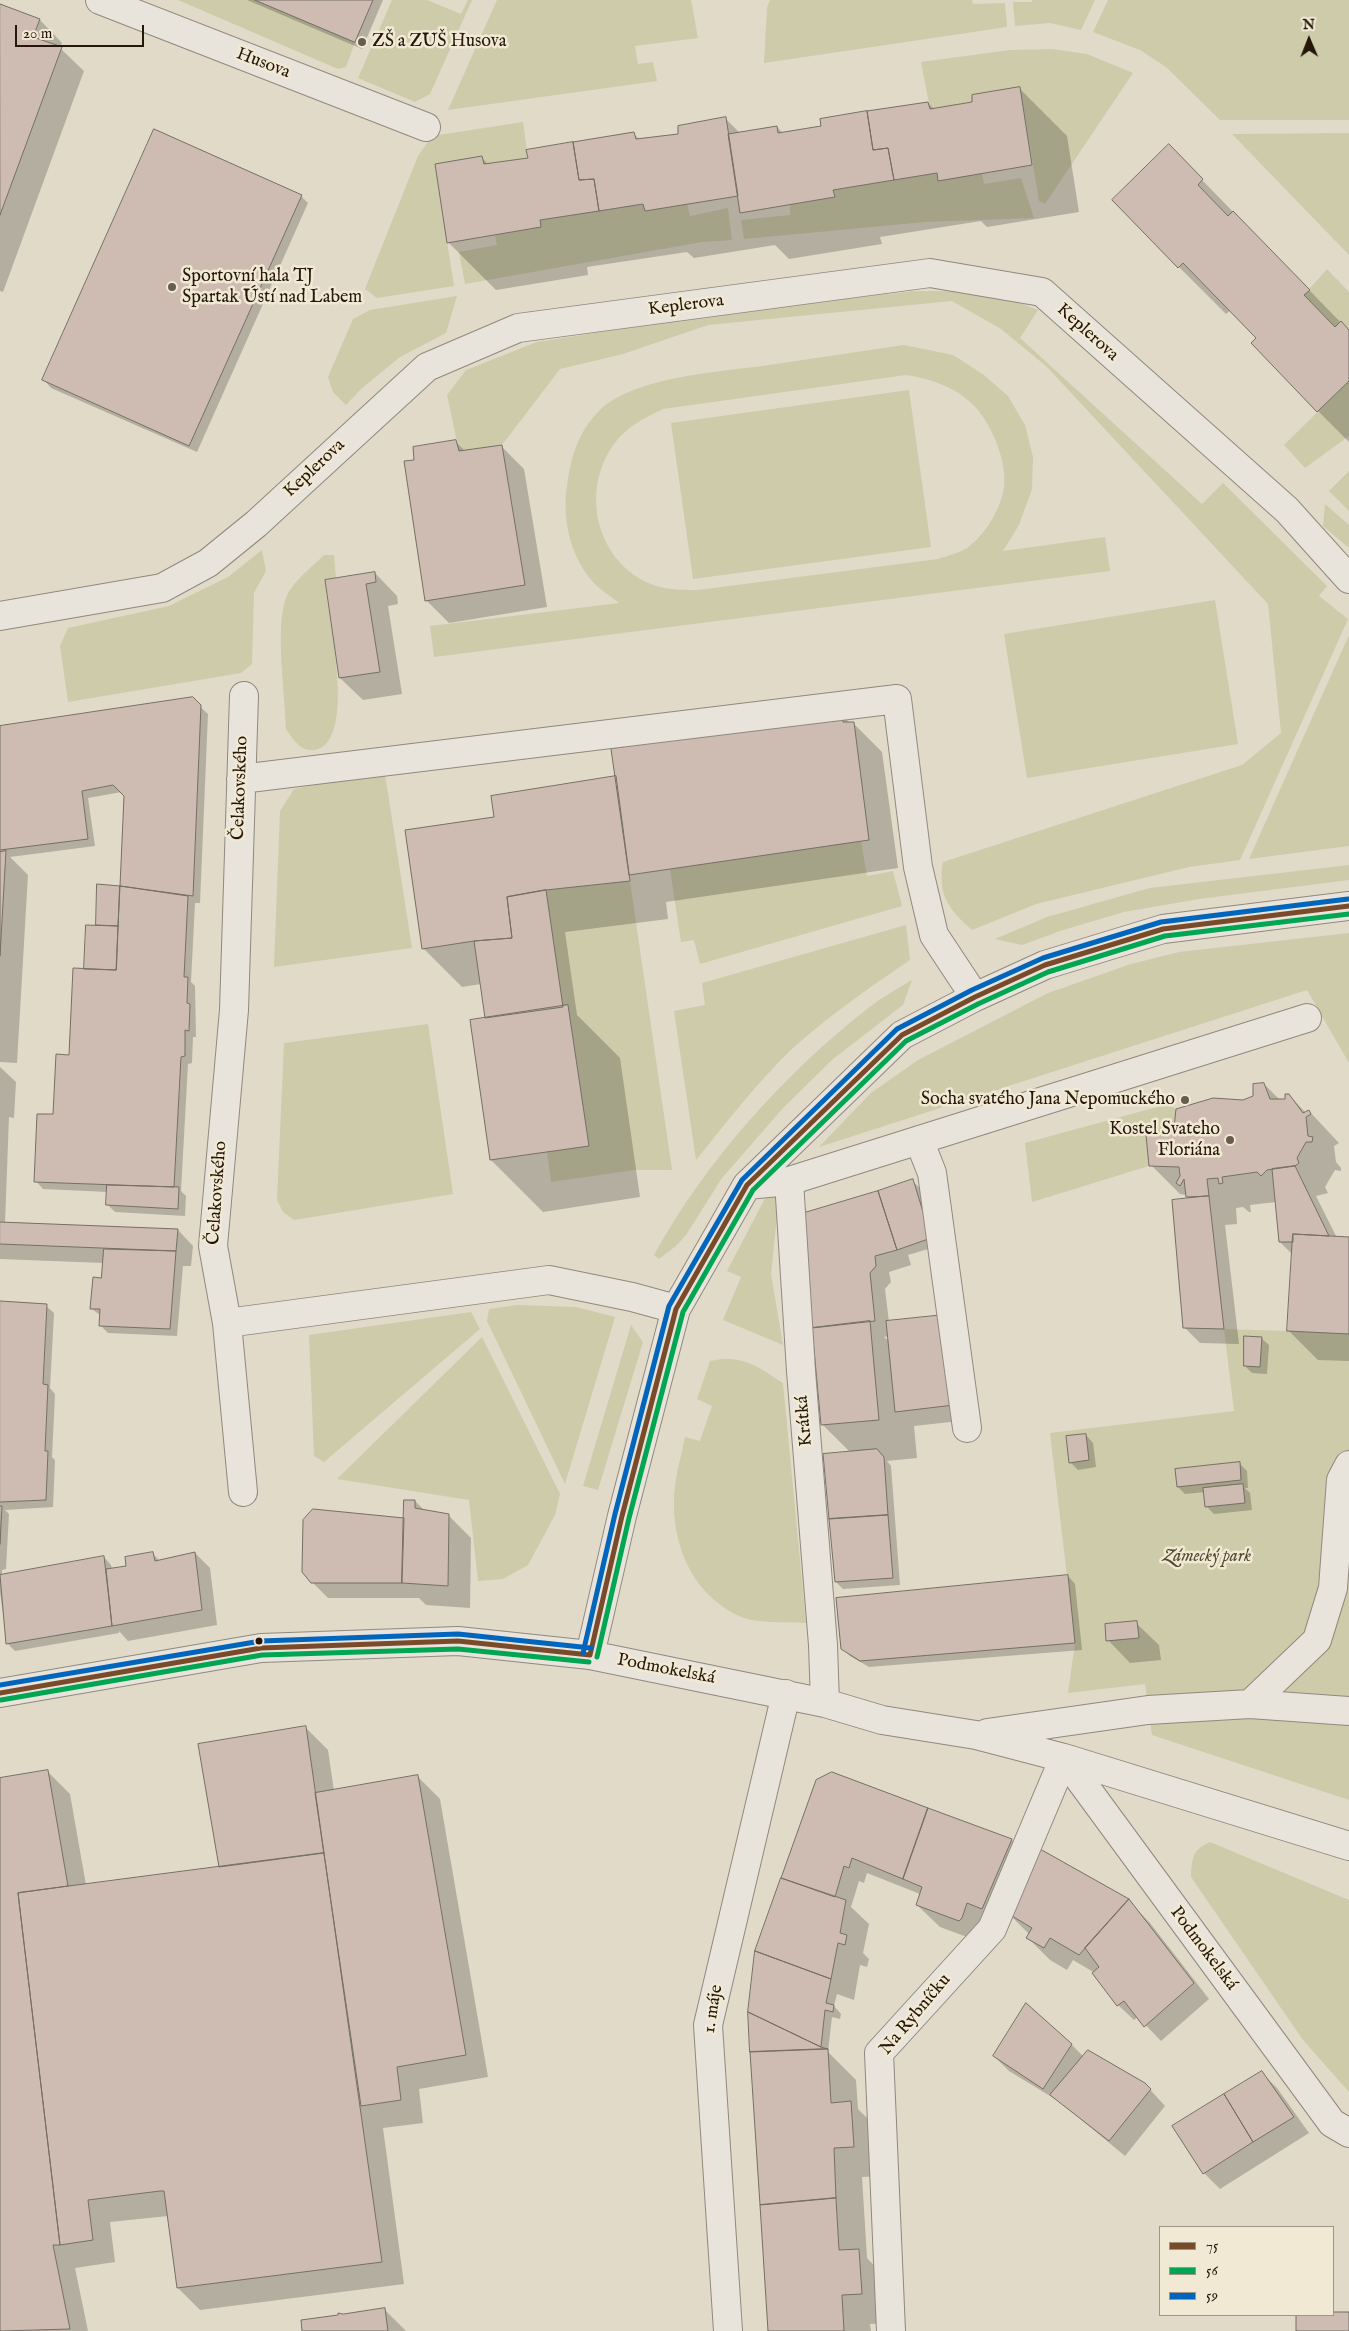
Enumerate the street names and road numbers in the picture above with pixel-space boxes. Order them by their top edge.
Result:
street label: Husova [233,44,293,84]
street label: Keplerova [647,291,725,321]
street label: Keplerova [1052,300,1122,366]
street label: Keplerova [280,435,350,503]
street label: Čelakovského [228,736,254,840]
street label: Čelakovského [204,1140,232,1246]
street label: Krátká [792,1395,818,1447]
street label: Podmokelská [615,1650,717,1690]
street label: Podmokelská [1165,1903,1241,1995]
street label: Na Rybníčku [876,1970,956,2060]
street label: 1. máje [700,1983,728,2035]

